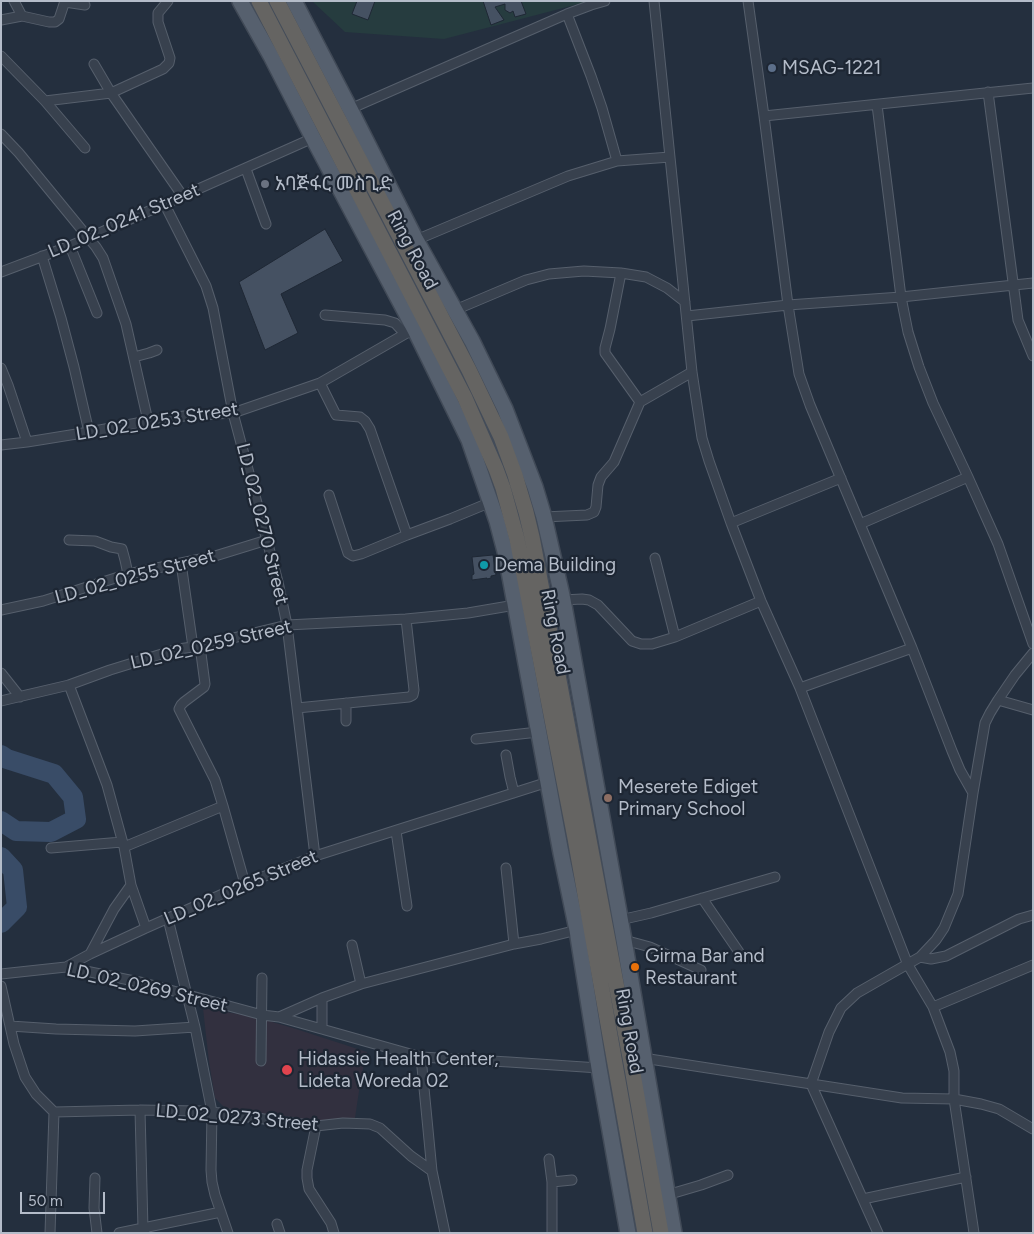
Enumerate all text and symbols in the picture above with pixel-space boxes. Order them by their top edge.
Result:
place label: MSAG-1221 [782,57,881,79]
marker: MSAG-1221 [766,62,778,74]
place label: አባጅፋር መስጊድ [275,173,392,195]
marker: አባጅፋር መስጊድ [259,178,271,190]
street label: LD_02_0241 Street [45,179,203,263]
street label: Ring Road [382,206,442,294]
street label: LD_02_0253 Street [74,398,240,446]
street label: LD_02_0270 Street [231,441,293,607]
street label: LD_02_0255 Street [52,545,218,609]
place label: Dema Building [494,554,616,576]
marker: Dema Building [478,559,490,571]
street label: Ring Road [536,587,574,677]
street label: LD_02_0259 Street [128,615,294,675]
place label: Meserete Ediget Primary School [618,776,758,820]
marker: Meserete Ediget Primary School [602,792,614,804]
street label: LD_02_0265 Street [161,845,321,931]
place label: Girma Bar and Restaurant [645,945,765,989]
street label: LD_02_0269 Street [64,958,230,1018]
marker: Girma Bar and Restaurant [629,961,641,973]
street label: Ring Road [610,986,648,1076]
place label: Hidassie Health Center, Lideta Woreda 02 [298,1048,499,1092]
marker: Hidassie Health Center, Lideta Woreda 02 [280,1063,294,1077]
street label: LD_02_0273 Street [155,1100,319,1136]
scale bar [22,1182,108,1214]
text: 50 m [28,1192,63,1210]

